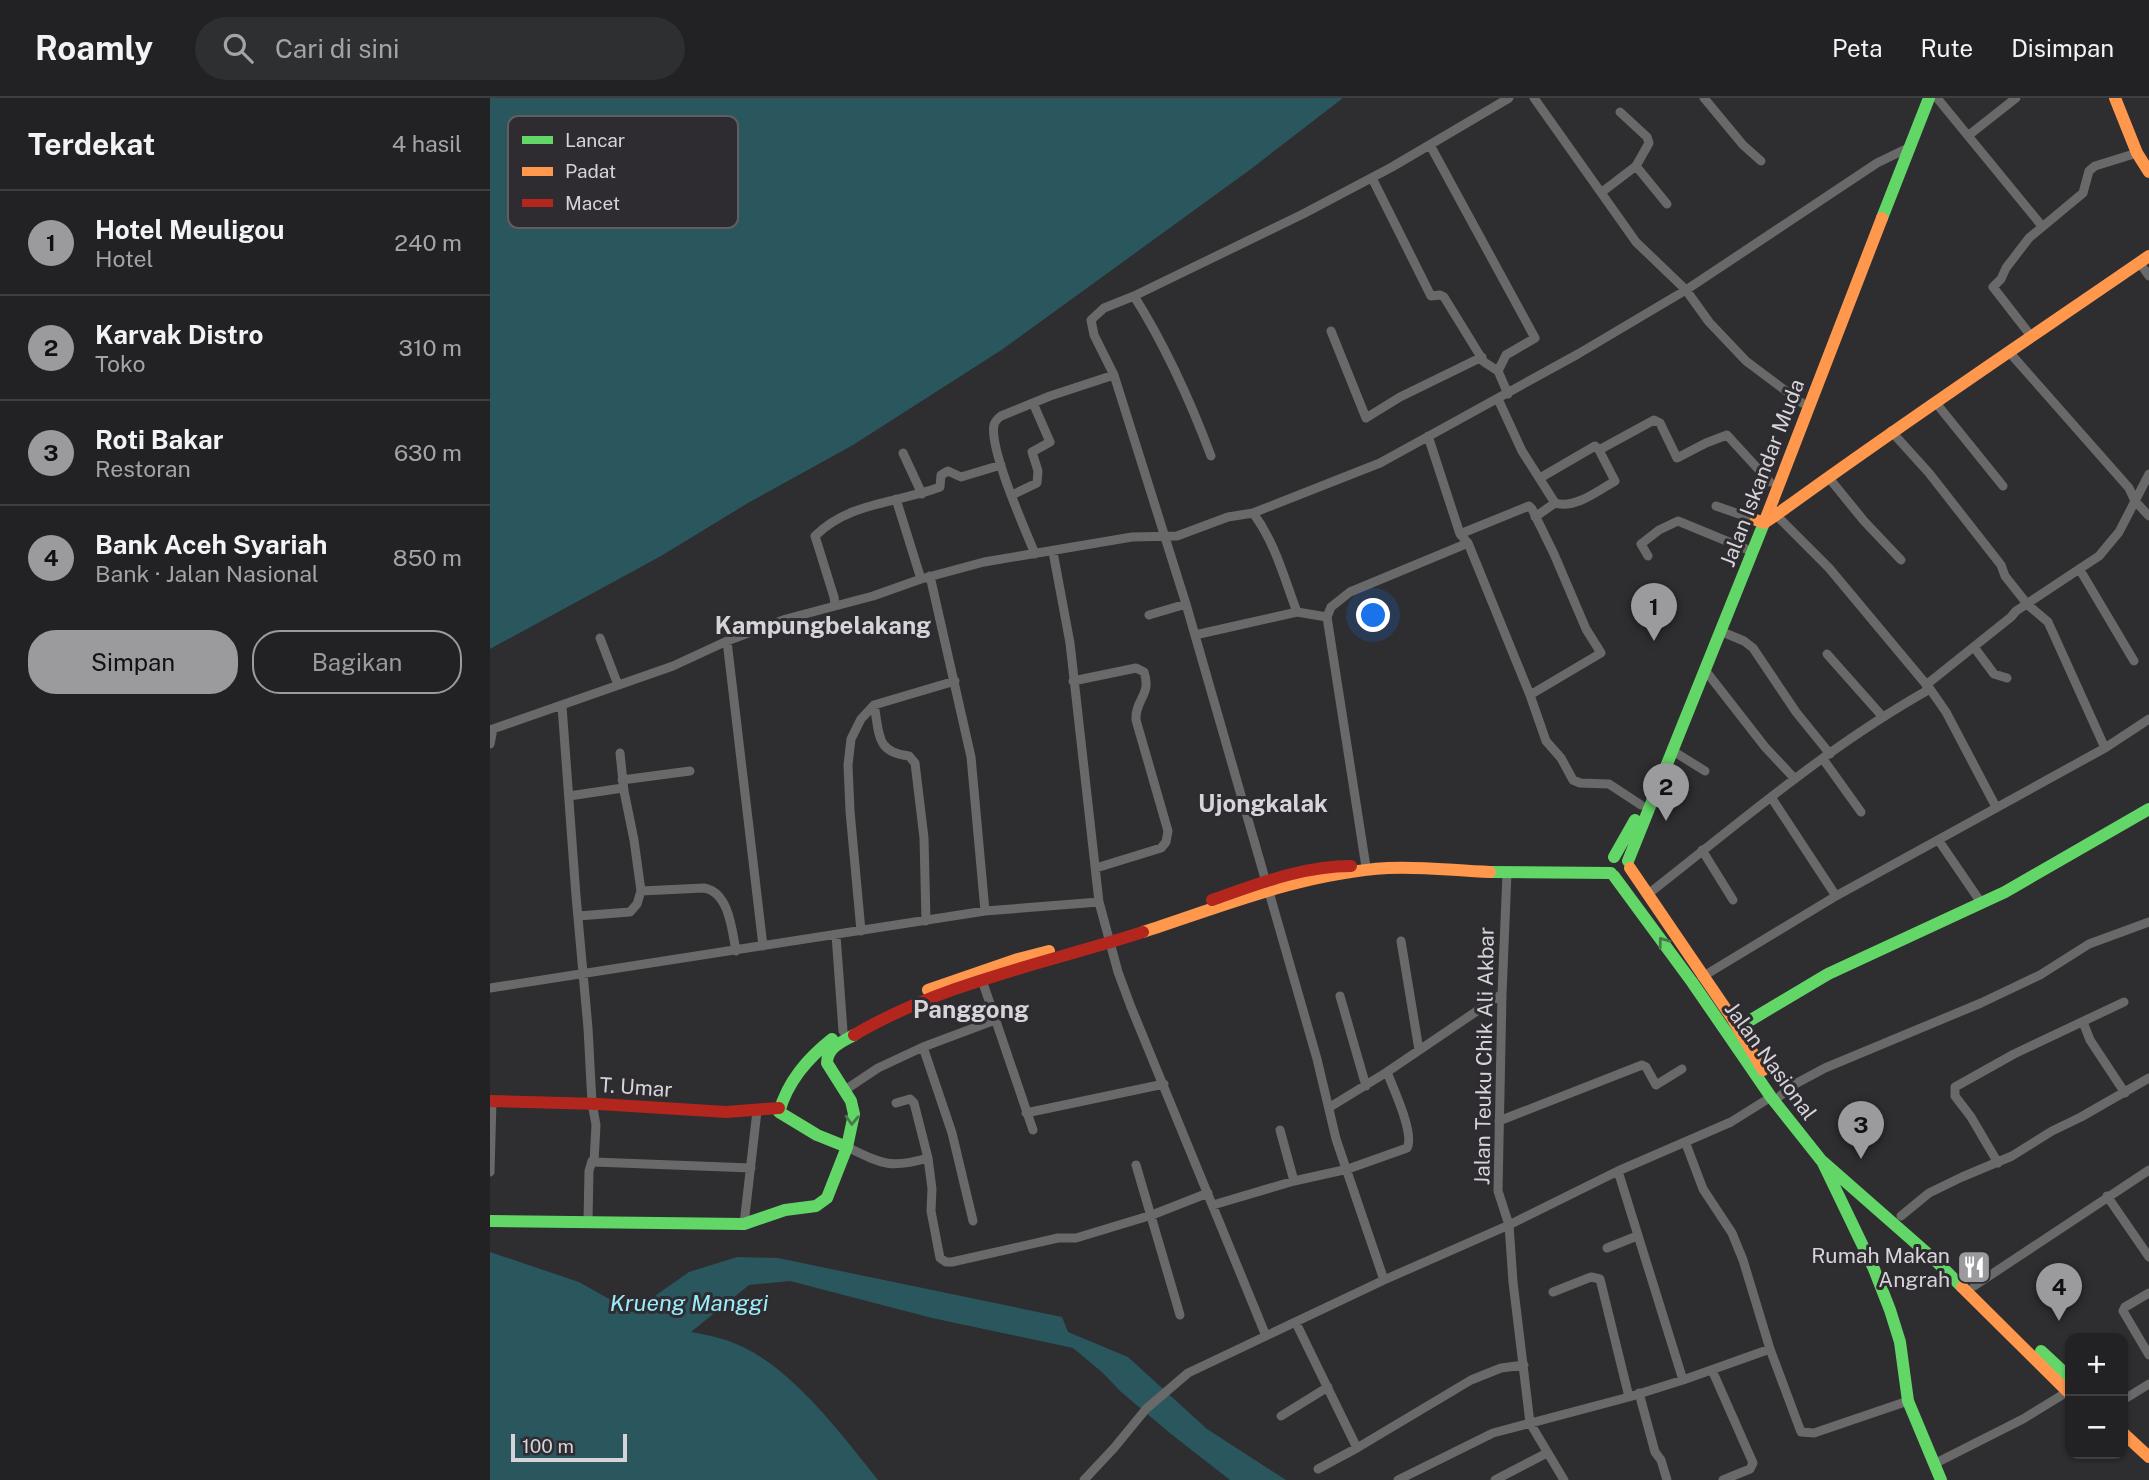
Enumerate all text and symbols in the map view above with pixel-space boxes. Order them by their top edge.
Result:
search box [195,17,685,80]
text: Roamly [35,29,153,67]
icon: search [219,29,257,67]
text: Cari di sini [275,33,399,64]
text: Peta [1832,34,1883,62]
text: Rute [1921,34,1973,62]
text: Disimpan [2011,34,2114,62]
legend [508,116,738,228]
text: Terdekat [28,126,155,162]
text: Lancar [565,129,625,151]
text: 4 hasil [392,130,462,157]
text: Padat [565,160,616,182]
text: Macet [565,192,620,214]
text: Hotel Meuligou [95,214,285,245]
text: 1 [46,229,56,256]
text: 240 m [394,229,462,256]
text: Hotel [95,245,154,272]
text: Karvak Distro [95,319,264,350]
text: 2 [44,334,58,361]
text: 310 m [399,334,462,361]
text: Toko [95,350,145,377]
street label: Jalan Iskandar Muda [1715,376,1809,570]
text: Roti Bakar [95,424,223,455]
text: 3 [43,439,59,466]
text: 630 m [394,439,462,466]
text: Restoran [95,455,191,482]
text: Bank Aceh Syariah [95,529,328,560]
text: 4 [43,544,59,571]
text: 850 m [393,544,462,571]
text: Bank · Jalan Nasional [95,560,319,587]
pin: 1 [1631,583,1677,641]
your location [1356,598,1390,632]
district label: Kampungbelakang [715,611,931,639]
button: Simpan [28,630,238,694]
button: Bagikan [252,630,462,694]
pin: 2 [1643,763,1689,821]
district label: Ujongkalak [1198,789,1328,817]
street label: Jalan Teuku Chik Ali Akbar [1469,927,1499,1185]
one-way arrow [1659,937,1671,950]
district label: Panggong [913,995,1029,1023]
street label: Jalan Nasional [1720,997,1822,1125]
street label: T. Umar [599,1072,673,1102]
pin: 3 [1838,1101,1884,1159]
one-way arrow [844,1115,859,1126]
place label: Rumah Makan Angrah [1811,1243,1950,1292]
restaurant icon: Rumah Makan Angrah [1955,1248,1993,1286]
pin: 4 [2036,1263,2082,1321]
water label: Krueng Manggi [610,1289,769,1316]
map controls [2065,1333,2128,1459]
button: + [2065,1333,2128,1396]
button: − [2065,1396,2128,1459]
scale bar [511,1431,626,1463]
text: 100 m [522,1435,574,1457]

